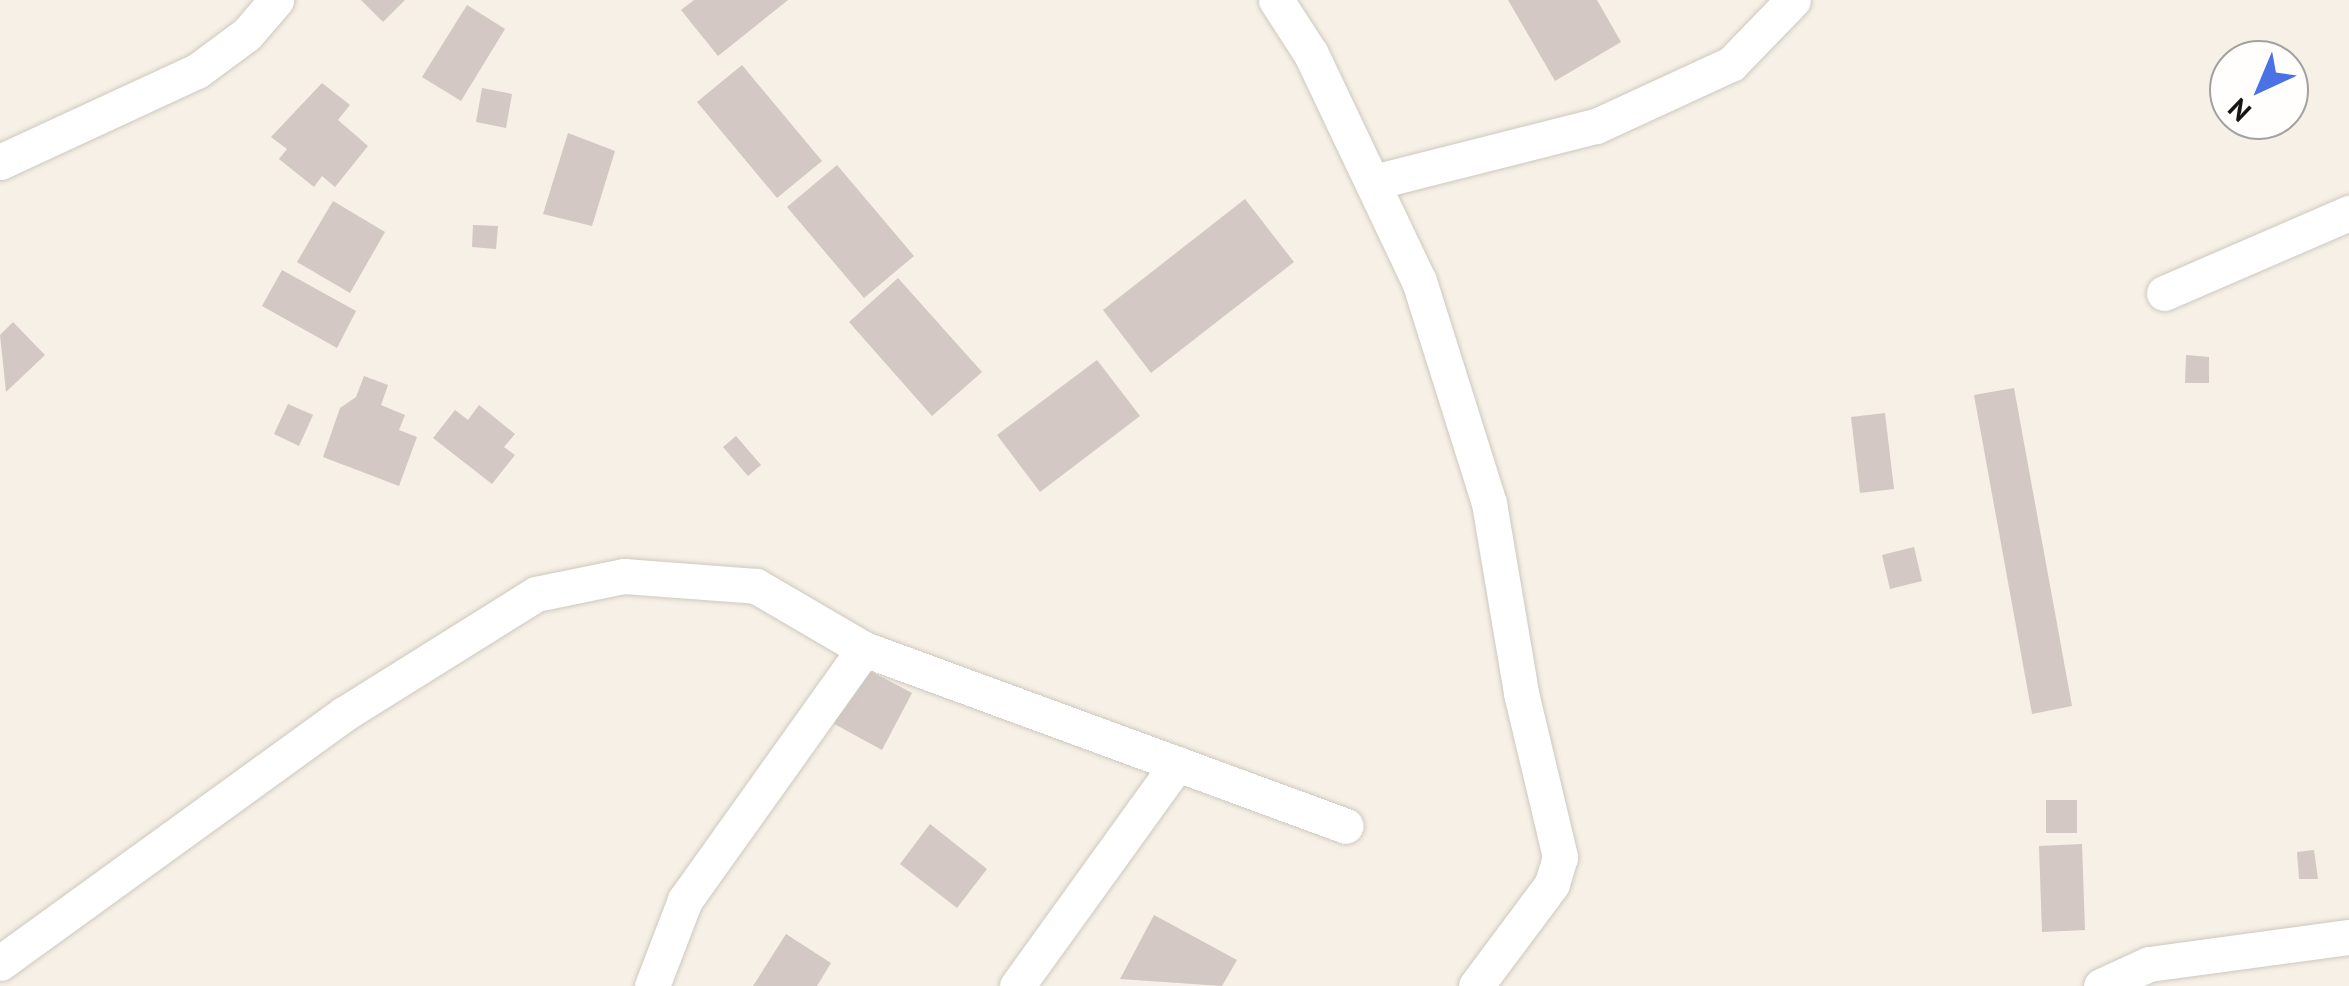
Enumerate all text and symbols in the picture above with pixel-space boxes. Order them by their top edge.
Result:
north arrow [2209,40,2309,140]
text: N [2220,91,2259,130]

